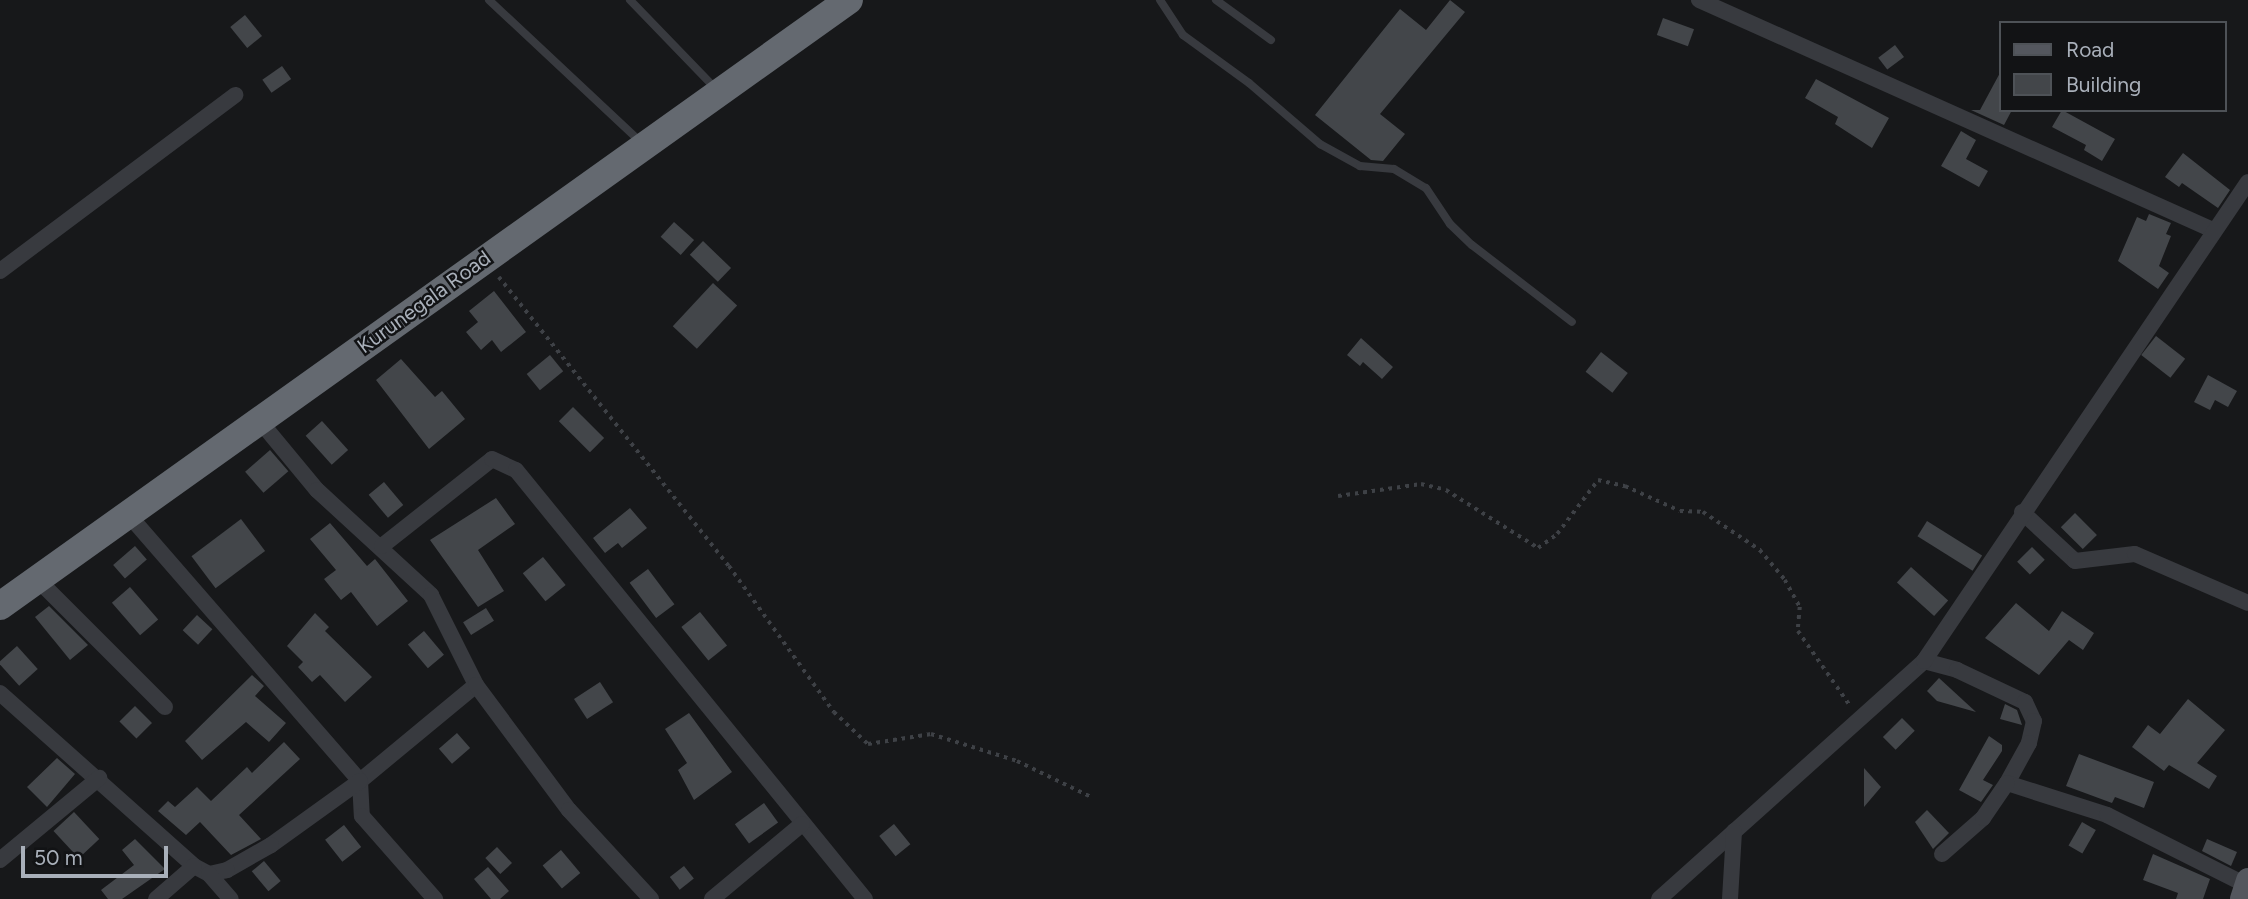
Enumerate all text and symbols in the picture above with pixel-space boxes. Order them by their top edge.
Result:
legend [2000,21,2227,112]
text: Road [2066,37,2114,62]
text: Building [2066,72,2141,97]
street label: Kurunegala Road [353,245,495,359]
scale bar [24,832,172,876]
text: 50 m [34,845,83,870]

